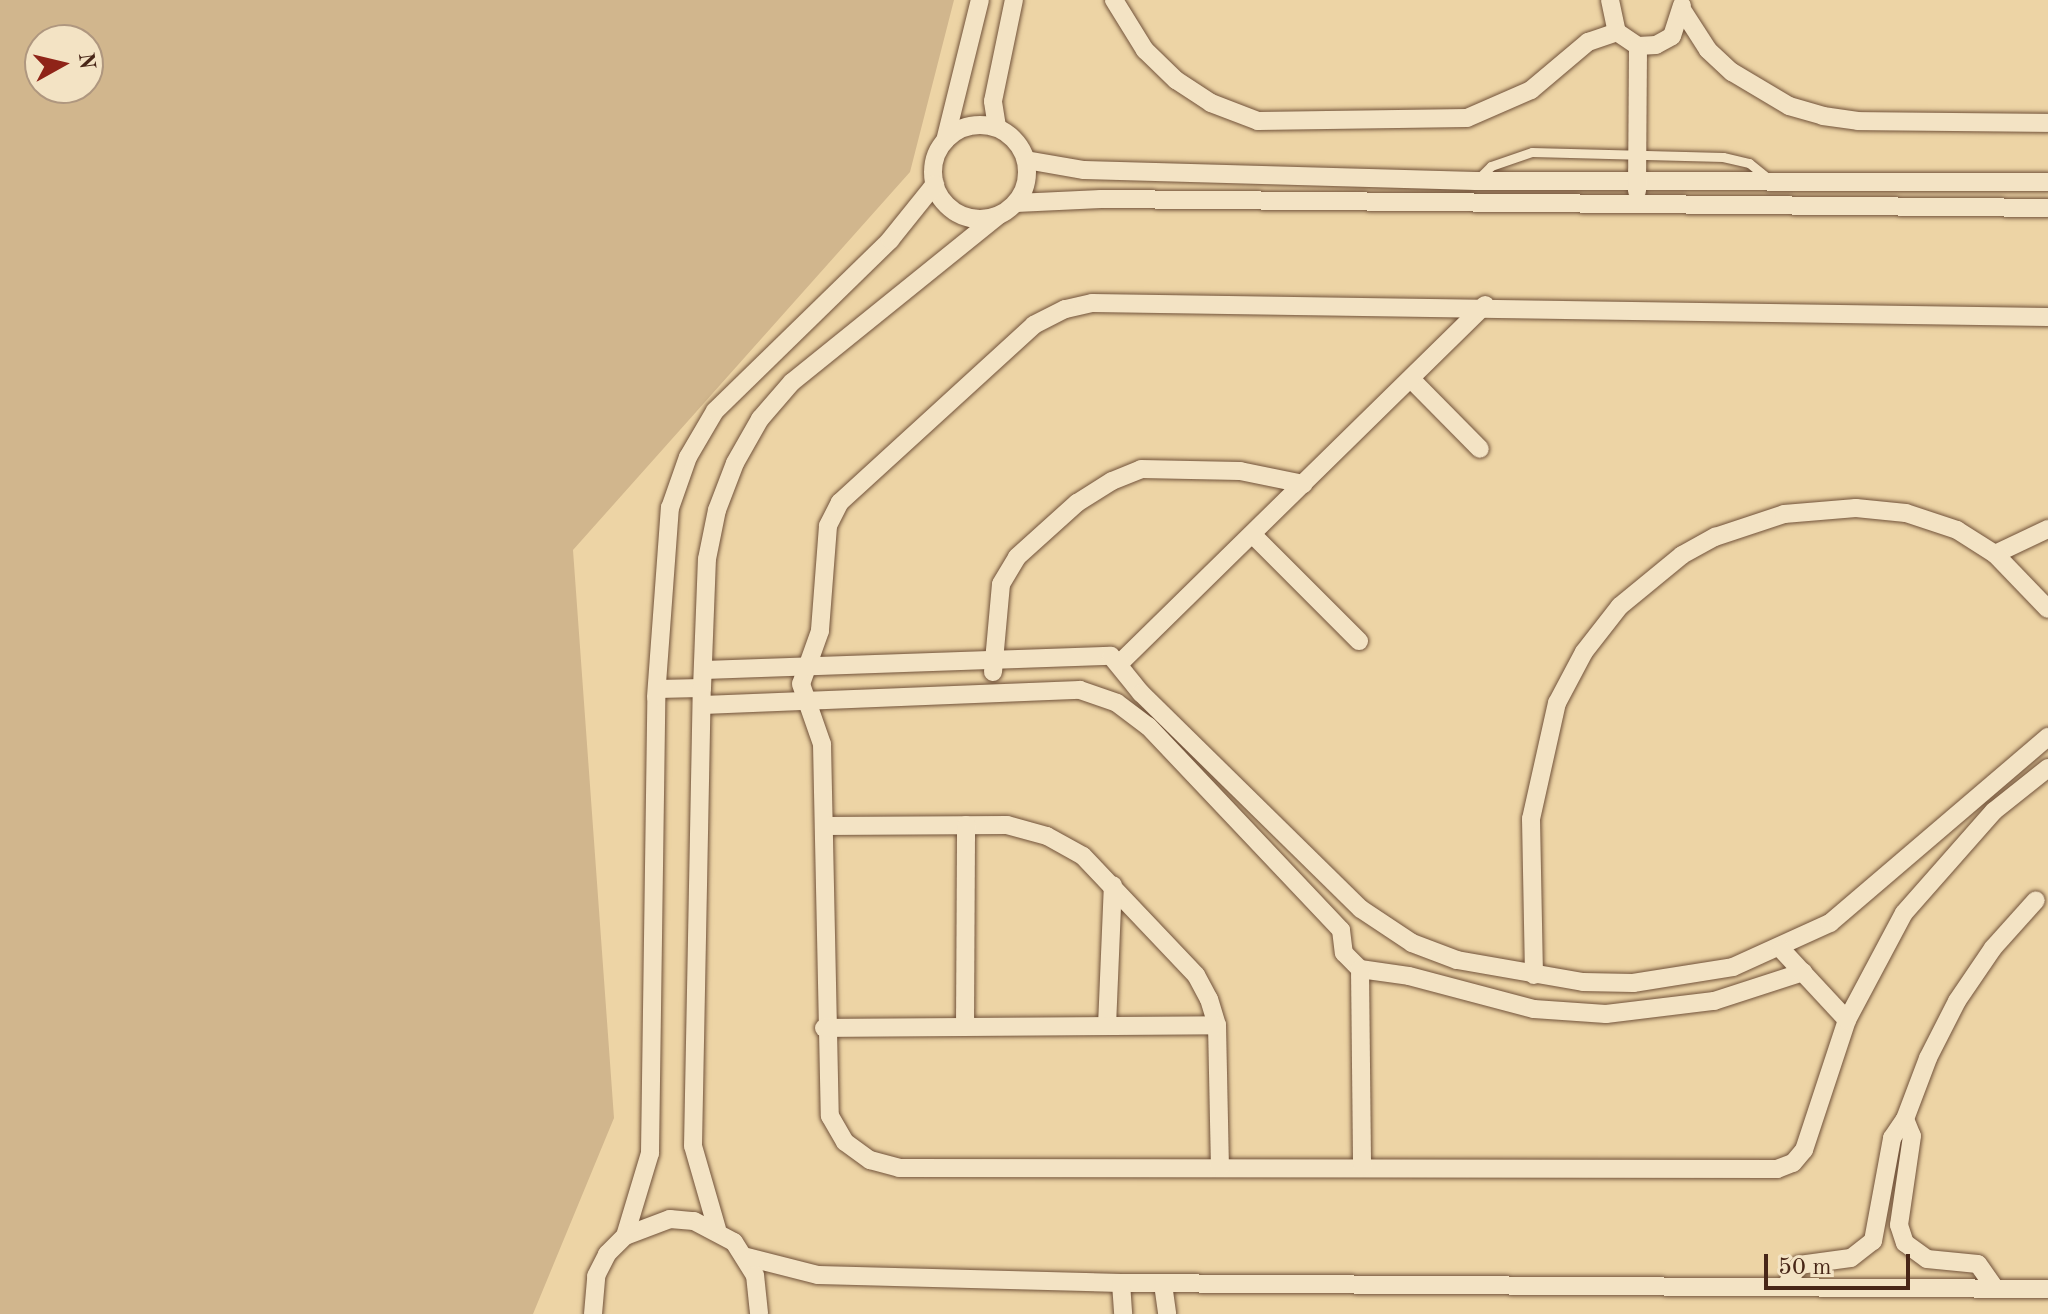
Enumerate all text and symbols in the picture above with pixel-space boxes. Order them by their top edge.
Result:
north arrow [24,24,104,104]
text: N [74,51,98,71]
scale bar [1768,1238,1914,1288]
text: 50 m [1778,1256,1832,1280]

